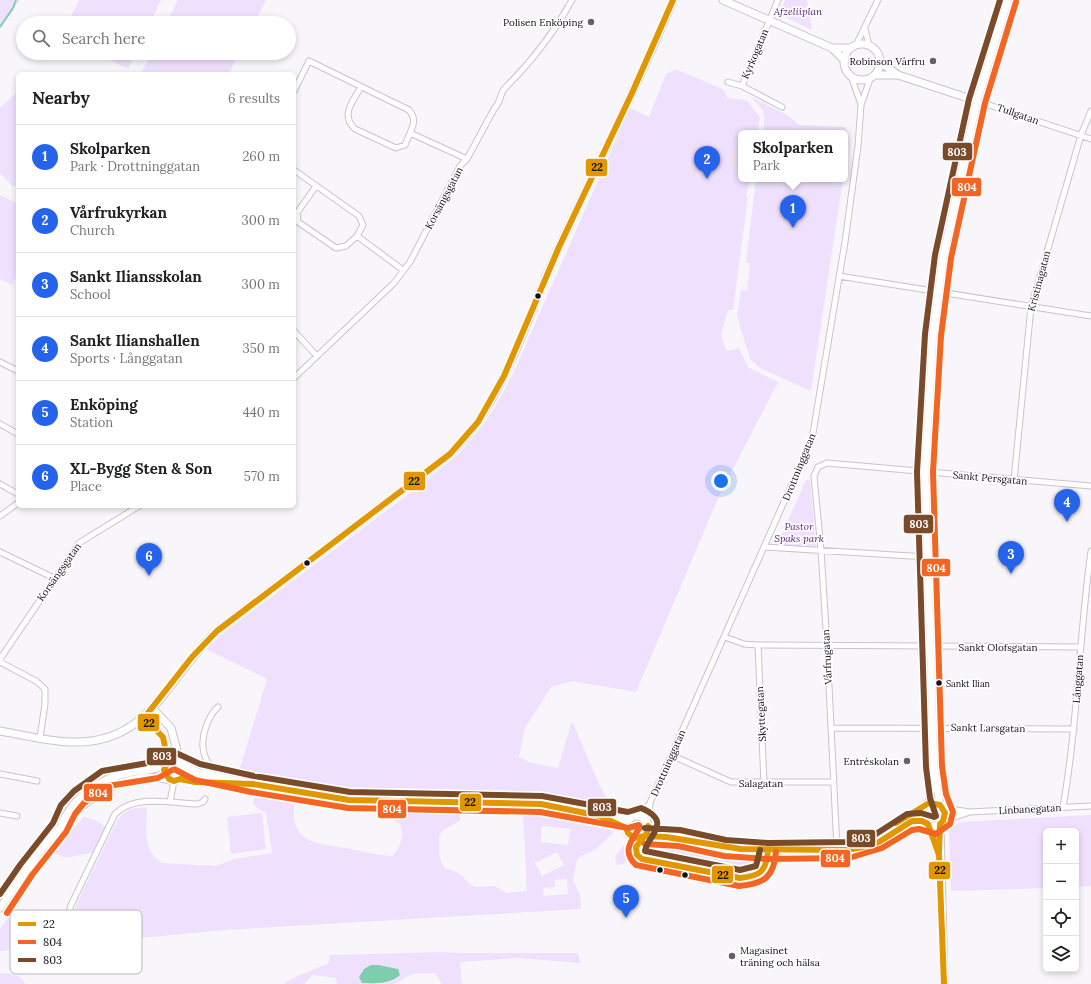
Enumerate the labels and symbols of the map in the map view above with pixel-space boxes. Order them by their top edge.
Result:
park label: Afzeliiplan [773,5,823,18]
place label: Polisen Enköping [503,16,583,29]
marker: Polisen Enköping [586,17,596,27]
street label: Kyrkogatan [739,27,771,81]
place label: Robinson Vårfru [850,55,925,68]
marker: Robinson Vårfru [928,56,938,66]
street label: Tullgatan [995,101,1041,127]
line badge: 803 [942,142,973,161]
text: 803 [947,145,967,159]
pin: 2 [694,146,720,179]
line badge: 22 [585,158,608,177]
text: 22 [591,160,603,174]
street label: Korsängsgatan [422,165,466,231]
line badge: 804 [951,177,982,197]
text: 804 [957,180,977,194]
pin: 1 [780,195,806,228]
street label: Kristinagatan [1025,249,1053,313]
unlabelled marker [533,291,543,301]
street label: Drottninggatan [780,431,818,503]
street label: Sankt Persgatan [952,468,1028,488]
line badge: 22 [403,471,426,491]
your location [711,471,731,491]
text: 22 [408,474,420,488]
pin: 4 [1054,489,1080,522]
line badge: 803 [903,514,934,534]
text: 803 [909,517,929,531]
park label: Pastor Spaks park [774,520,824,545]
street label: Korsängsgatan [34,540,84,604]
pin: 3 [998,541,1024,574]
pin: 6 [136,543,162,576]
unlabelled marker [302,558,312,568]
line badge: 804 [921,558,951,577]
text: 804 [926,561,946,575]
street label: Vårfrugatan [819,629,835,686]
street label: Sankt Olofsgatan [959,641,1037,654]
street label: Långgatan [1070,654,1086,704]
marker: Sankt Ilian [934,678,944,688]
place label: Sankt Ilian [946,678,991,689]
street label: Skyttegatan [753,686,769,742]
line badge: 22 [137,713,160,732]
text: 22 [143,716,155,730]
street label: Sankt Larsgatan [951,721,1025,735]
street label: Drottninggatan [647,728,689,798]
line badge: 803 [146,747,177,766]
text: 803 [152,749,172,763]
place label: Entréskolan [844,755,899,768]
marker: Entréskolan [902,756,912,766]
street label: Salagatan [739,777,783,790]
line badge: 804 [83,783,113,802]
text: 804 [88,786,108,800]
line badge: 22 [459,793,482,812]
text: 22 [464,795,476,809]
line badge: 803 [587,798,617,817]
line badge: 804 [377,799,407,819]
text: 803 [592,800,612,814]
street label: Linbanegatan [998,801,1062,817]
text: 804 [382,802,402,816]
line badge: 803 [846,829,876,848]
text: 803 [851,831,871,845]
line badge: 804 [820,849,851,868]
text: 804 [825,851,845,865]
line badge: 22 [928,861,951,880]
text: 22 [934,863,946,877]
unlabelled marker [655,865,665,875]
line badge: 22 [711,865,734,884]
text: 22 [717,868,729,882]
unlabelled marker [680,870,690,880]
pin: 5 [613,885,639,918]
legend [10,910,142,974]
text: 22 [43,917,55,931]
text: 804 [43,935,62,949]
place label: Magasinet träning och hälsa [740,944,820,969]
marker: Magasinet träning och hälsa [727,951,737,961]
text: 803 [43,953,62,967]

